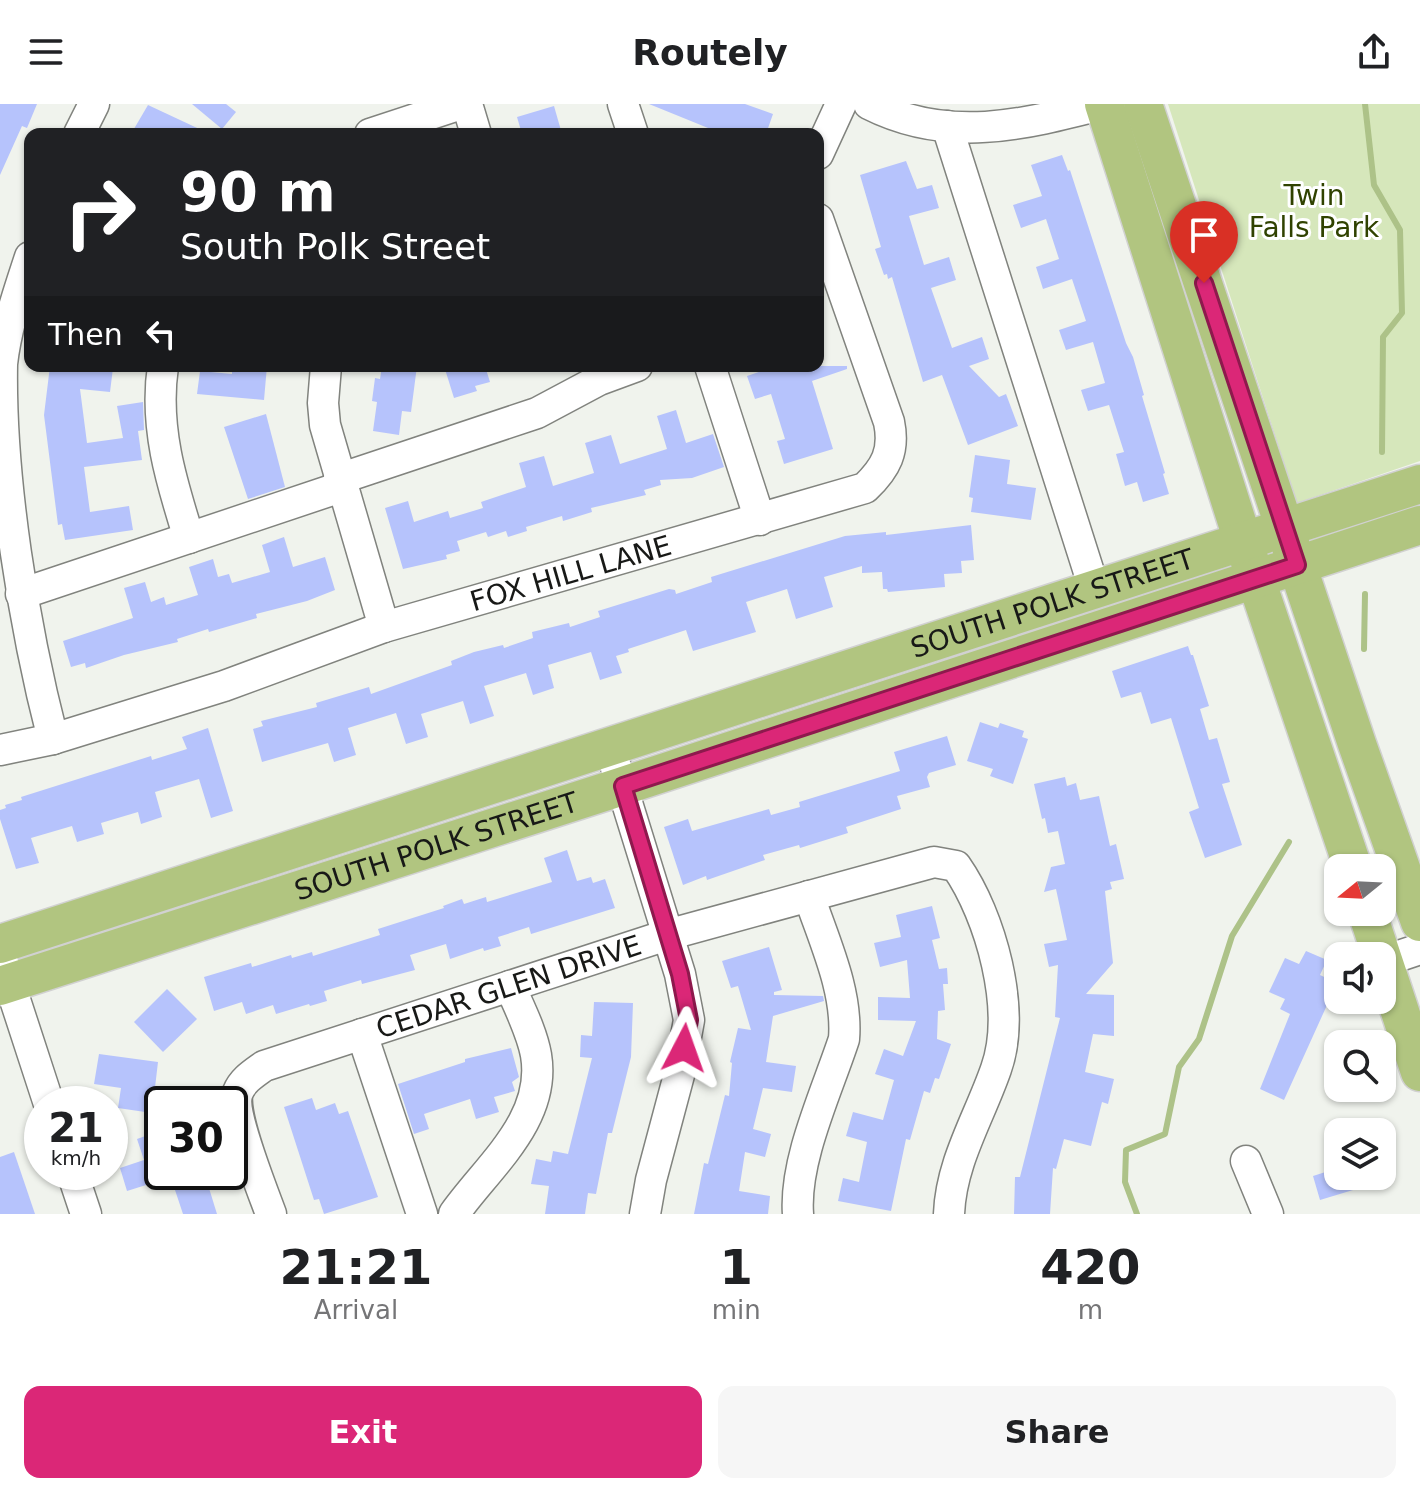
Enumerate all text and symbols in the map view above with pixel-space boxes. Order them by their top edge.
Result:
icon: menu [24,30,68,74]
icon: share [1352,30,1396,74]
text: Routely [632,32,788,73]
text: 90 m [180,159,336,224]
icon: right [48,160,152,264]
park label: Twin Falls Park [1249,179,1380,244]
pin [1170,201,1238,283]
icon: arrive [1182,213,1226,257]
text: South Polk Street [180,226,490,267]
icon: left [139,312,183,356]
text: Then [48,317,123,352]
street label: FOX HILL LANE [466,529,675,618]
street label: SOUTH POLK STREET [906,542,1199,665]
street label: SOUTH POLK STREET [290,785,583,907]
north arrow [1324,854,1396,926]
map controls [1324,854,1396,1190]
street label: CEDAR GLEN DRIVE [372,928,646,1045]
button: sound [1324,942,1396,1014]
position arrow [642,1006,726,1090]
button: search [1324,1030,1396,1102]
speed limit sign: 30 [144,1086,248,1190]
text: 21 [48,1105,104,1151]
button: layers [1324,1118,1396,1190]
text: km/h [51,1146,101,1170]
text: 21:21 [279,1239,432,1295]
text: 1 [720,1239,753,1295]
text: 420 [1040,1239,1140,1295]
text: Arrival [314,1295,398,1325]
text: min [712,1295,761,1325]
text: m [1078,1295,1103,1325]
button: Exit [24,1386,702,1478]
button: Share [718,1386,1396,1478]

